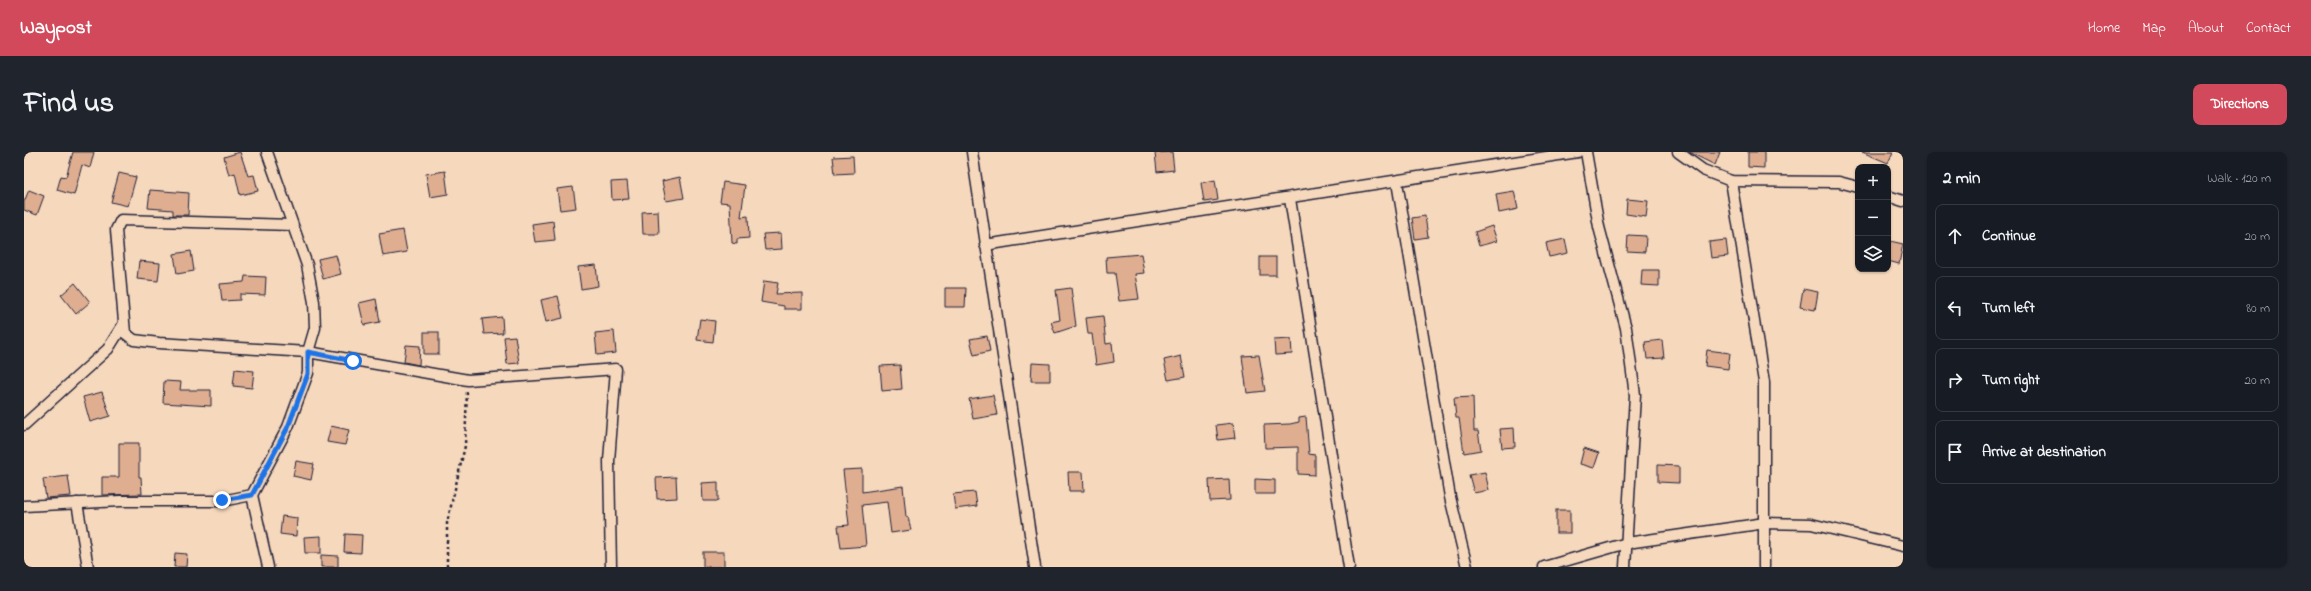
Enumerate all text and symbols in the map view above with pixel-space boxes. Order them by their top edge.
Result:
text: Waypost [20,15,92,42]
text: Home [2088,18,2120,39]
text: Map [2142,18,2166,39]
text: About [2188,18,2224,39]
text: Contact [2246,18,2291,39]
text: Find us [24,84,114,125]
button: Directions [2193,84,2287,125]
map controls [1855,164,1891,272]
button: + [1855,164,1891,200]
text: 2 min [1943,166,1980,191]
text: Walk · 120 m [2207,169,2271,188]
button: − [1855,200,1891,236]
icon: ahead [1944,225,1966,247]
text: Continue [1982,225,2036,247]
text: 20 m [2245,227,2270,246]
button: layers [1855,236,1891,272]
icon: left [1944,297,1966,319]
text: Turn left [1982,297,2035,319]
text: 80 m [2246,299,2270,318]
route start [344,352,362,370]
icon: right [1944,369,1966,391]
text: Turn right [1982,369,2040,391]
text: 20 m [2245,371,2270,390]
icon: arrive [1944,441,1966,463]
text: Arrive at destination [1982,441,2106,463]
route end [213,491,231,509]

